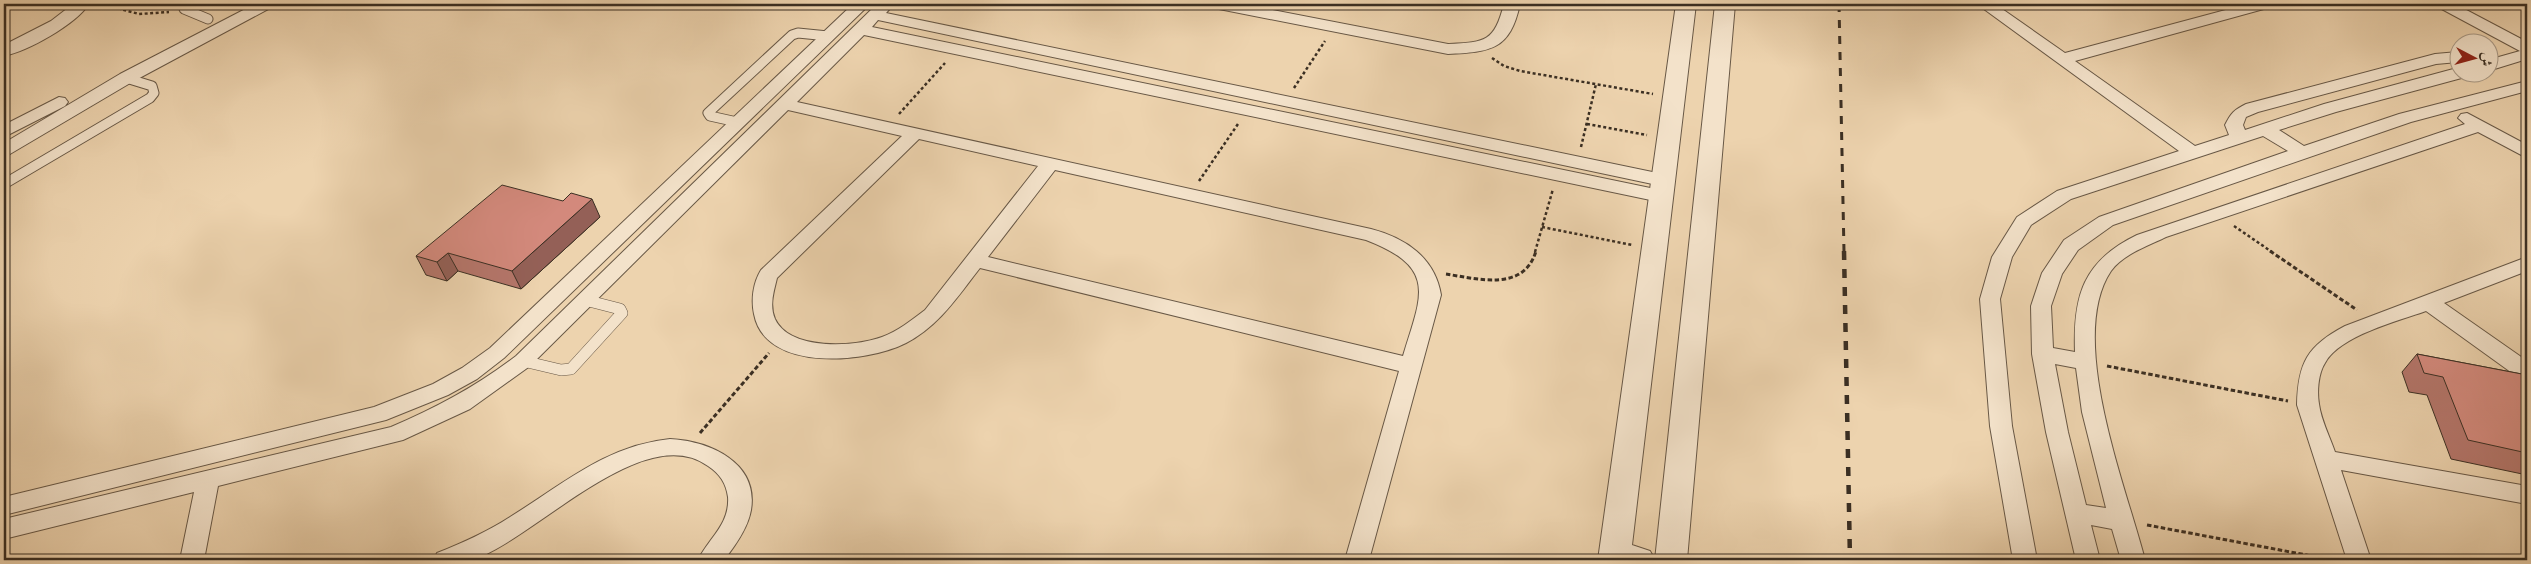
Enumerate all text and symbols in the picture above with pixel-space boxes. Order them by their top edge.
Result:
north arrow [2448,32,2498,82]
text: ش [2476,51,2496,67]

